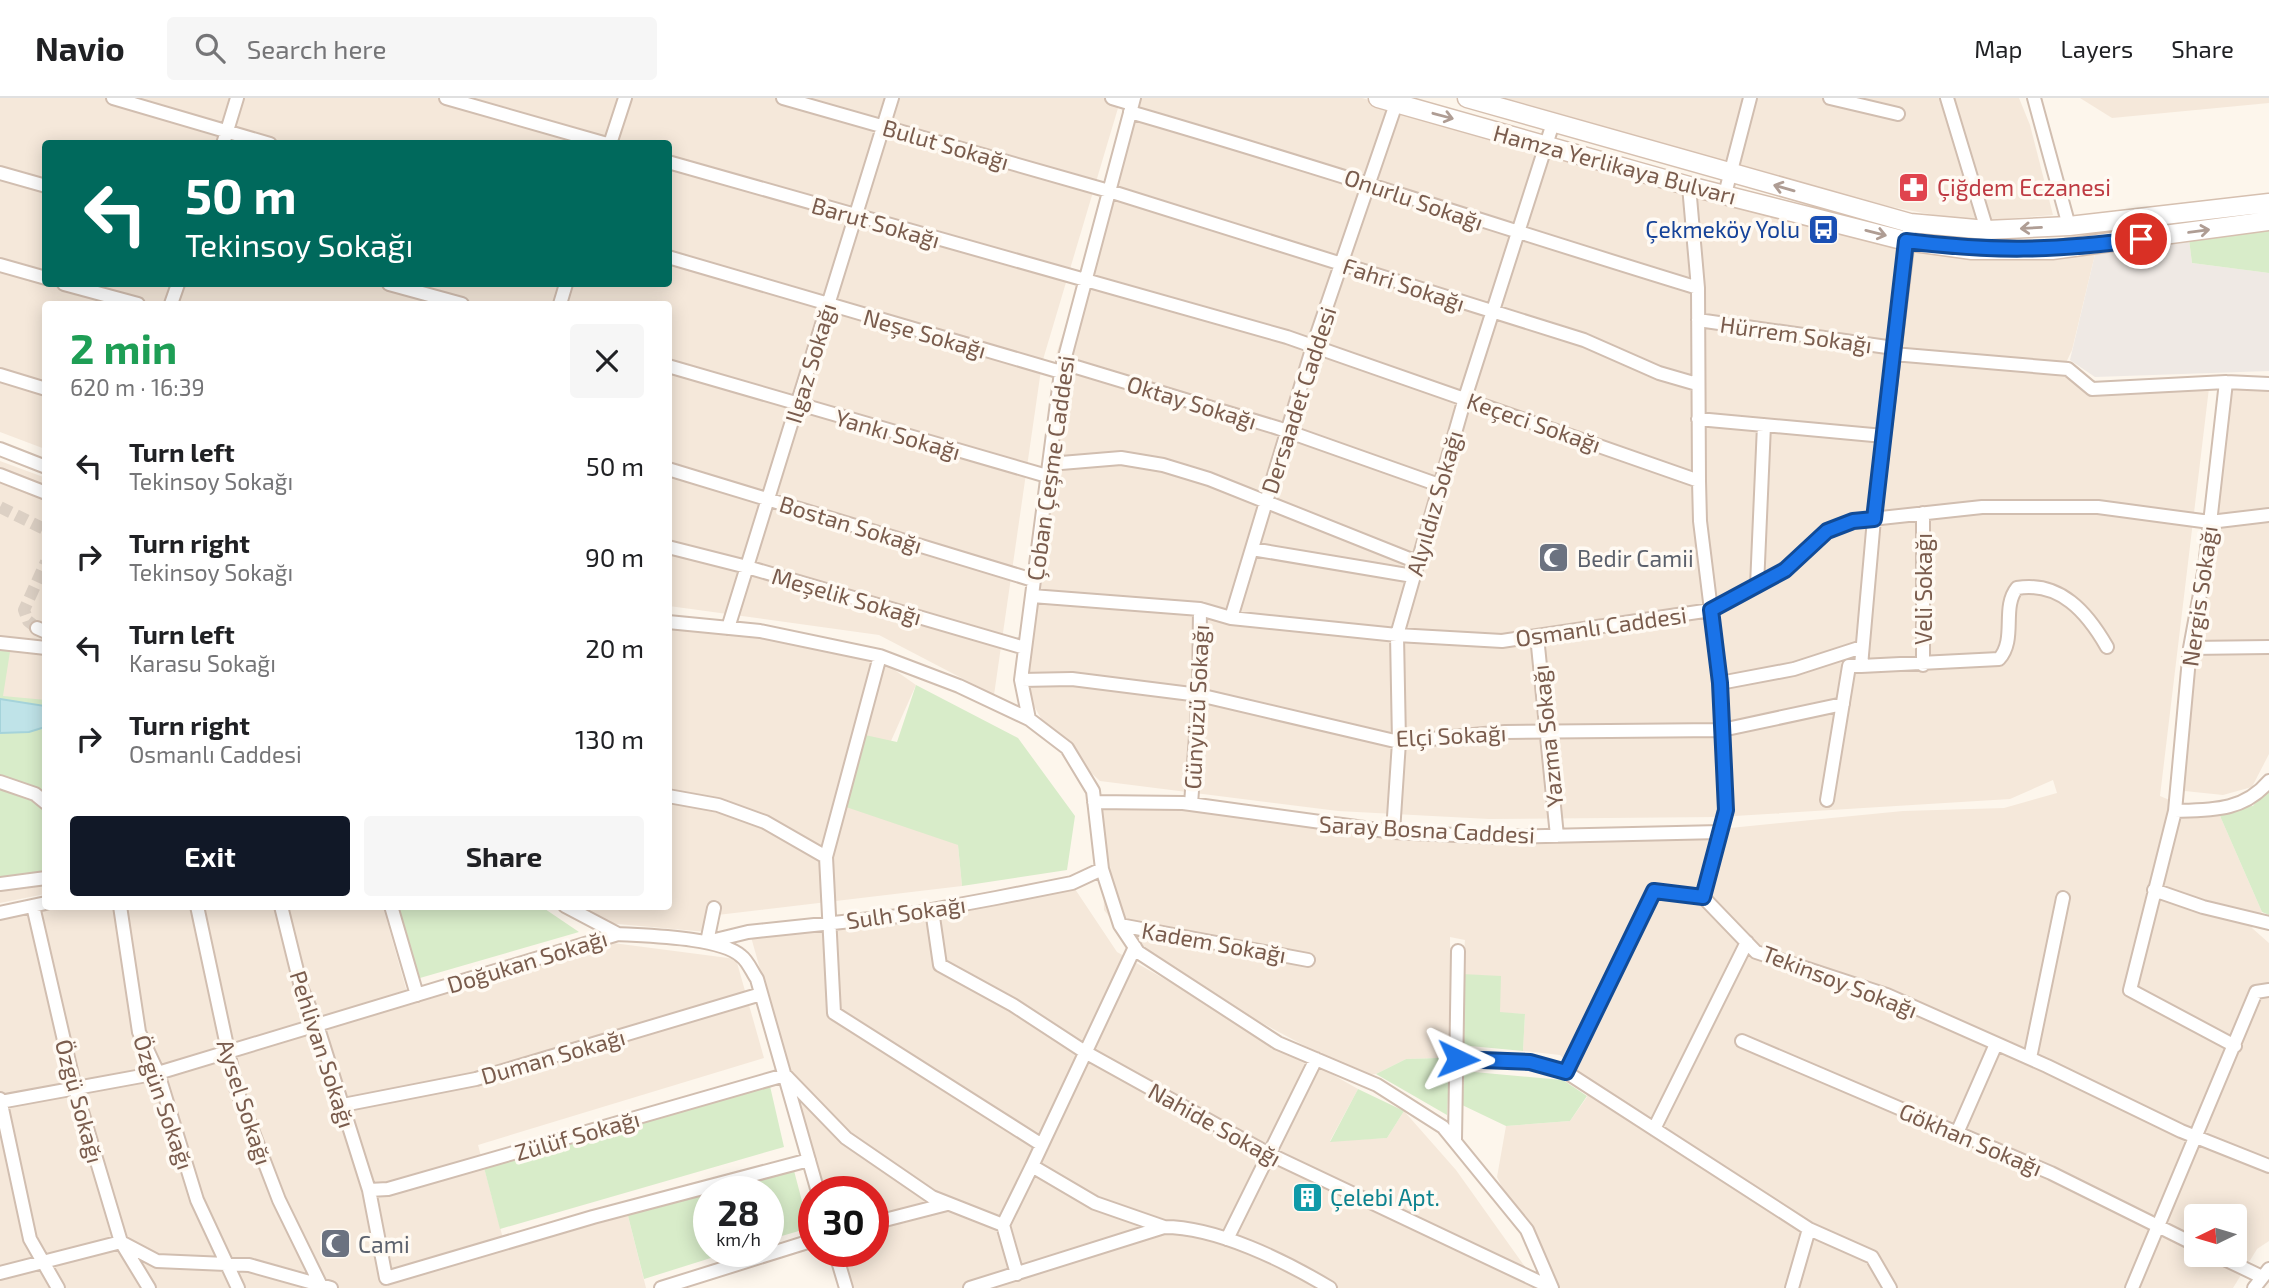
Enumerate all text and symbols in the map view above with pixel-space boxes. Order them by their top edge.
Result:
search box [167,17,657,80]
text: Navio [35,28,125,68]
icon: search [191,29,229,67]
text: Search here [247,33,386,64]
text: Map [1974,34,2022,63]
text: Layers [2060,34,2133,63]
text: Share [2171,34,2234,63]
one-way arrow [1432,110,1454,123]
street label: Bulut Sokağı [880,113,1012,175]
street label: Hamza Yerlikaya Bulvarı [1491,118,1739,210]
street label: Onurlu Sokağı [1341,162,1487,236]
text: 50 m [185,165,297,224]
icon: left [70,168,161,259]
pharmacy icon: Çiğdem Eczanesi [1897,170,1931,204]
place label: Çiğdem Eczanesi [1937,173,2111,202]
one-way arrow [1773,181,1796,194]
street label: Barut Sokağı [809,190,943,254]
pin [2111,209,2171,269]
bus stop icon: Çekmeköy Yolu [1806,212,1840,246]
place label: Çekmeköy Yolu [1645,215,1800,244]
icon: arrive [2122,220,2160,258]
one-way arrow [2020,222,2042,235]
one-way arrow [2187,224,2209,237]
text: Tekinsoy Sokağı [185,225,413,263]
one-way arrow [1864,227,1887,240]
street label: Fahri Sokağı [1339,251,1469,317]
street label: Ilgaz Sokağı [778,300,842,426]
street label: Neşe Sokağı [860,302,990,365]
street label: Dersaadet Caddesi [1255,303,1341,497]
street label: Hürrem Sokağı [1718,309,1874,359]
text: 2 min [70,322,177,372]
button: close [570,324,644,398]
street label: Çoban Çeşme Caddesi [1020,354,1081,582]
street label: Oktay Sokağı [1124,369,1260,435]
text: 620 m · 16:39 [70,373,205,401]
street label: Keçeci Sokağı [1463,386,1605,459]
street label: Yankı Sokağı [832,403,964,465]
street label: Alyıldız Sokağı [1400,427,1468,579]
text: Turn left [129,436,235,467]
icon: left [70,447,108,485]
text: 50 m [586,450,644,481]
text: Tekinsoy Sokağı [129,467,293,495]
street label: Bostan Sokağı [776,489,926,559]
street label: Nergis Sokağı [2175,524,2223,668]
text: Turn right [129,527,250,558]
street label: Veli Sokağı [1909,533,1937,645]
icon: right [70,538,108,576]
text: 90 m [585,541,644,572]
mosque icon: Bedir Camii [1537,541,1571,575]
place label: Bedir Camii [1577,544,1694,572]
text: Tekinsoy Sokağı [129,558,293,586]
street label: Meşelik Sokağı [769,561,925,632]
street label: Osmanlı Caddesi [1514,600,1688,652]
text: Turn left [129,618,235,649]
street label: Günyüzü Sokağı [1178,624,1214,790]
icon: left [70,629,108,667]
text: 20 m [585,632,644,663]
text: Karasu Sokağı [129,649,276,677]
street label: Yazma Sokağı [1526,663,1568,809]
text: Turn right [129,709,250,740]
street label: Elçi Sokağı [1395,718,1507,753]
icon: right [70,720,108,758]
text: 130 m [575,723,644,754]
text: Osmanlı Caddesi [129,740,302,768]
street label: Saray Bosna Caddesi [1318,809,1536,849]
button: Exit [70,816,350,896]
button: Share [364,816,644,896]
street label: Sulh Sokağı [845,890,967,934]
street label: Kadem Sokağı [1140,916,1288,968]
street label: Doğukan Sokağı [444,923,610,999]
street label: Tekinsoy Sokağı [1758,939,1922,1023]
street label: Pehlivan Sokağı [284,967,362,1131]
street label: Duman Sokağı [478,1022,628,1090]
position arrow [1421,1022,1495,1096]
street label: Özgün Sokağı [128,1031,200,1173]
street label: Özgü Sokağı [50,1036,110,1166]
street label: Aysel Sokağı [212,1036,278,1168]
street label: Nahide Sokağı [1144,1076,1286,1172]
street label: Gökhan Sokağı [1895,1096,2047,1182]
street label: Zülüf Sokağı [511,1104,643,1166]
speed limit sign: 30 [798,1176,889,1267]
building icon: Çelebi Apt. [1290,1180,1324,1214]
place label: Çelebi Apt. [1330,1183,1440,1212]
text: 28 [717,1191,760,1233]
north arrow [2184,1204,2247,1267]
map controls [2184,1204,2247,1267]
mosque icon: Cami [318,1227,352,1261]
text: km/h [716,1228,761,1250]
place label: Cami [358,1230,410,1258]

